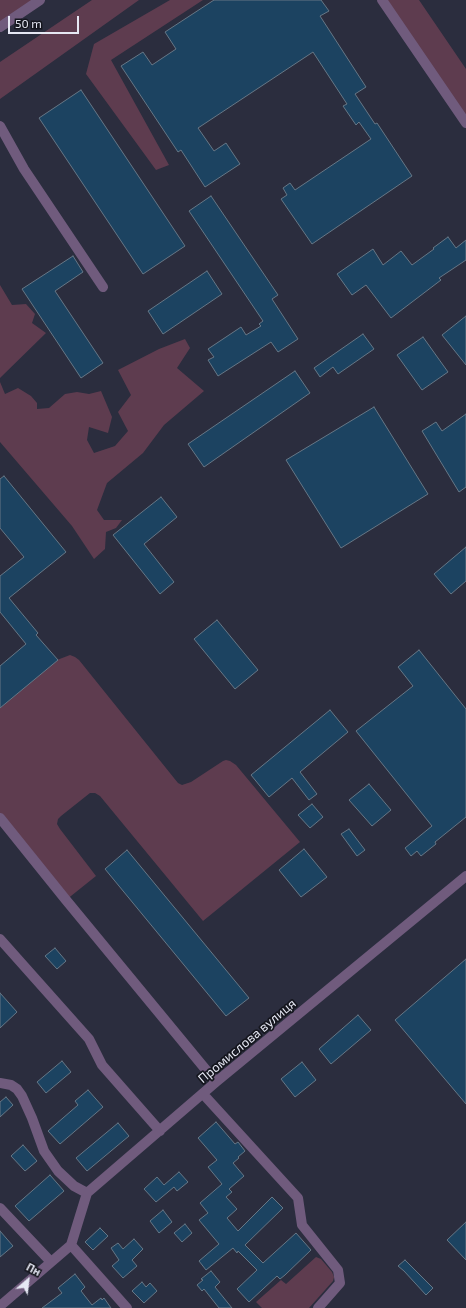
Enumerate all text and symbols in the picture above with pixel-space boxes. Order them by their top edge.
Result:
scale bar [10,8,81,34]
text: 50 m [15,16,42,30]
street label: Промислова вулиця [195,996,299,1086]
north arrow [8,1260,48,1300]
text: Пн [24,1260,43,1278]

